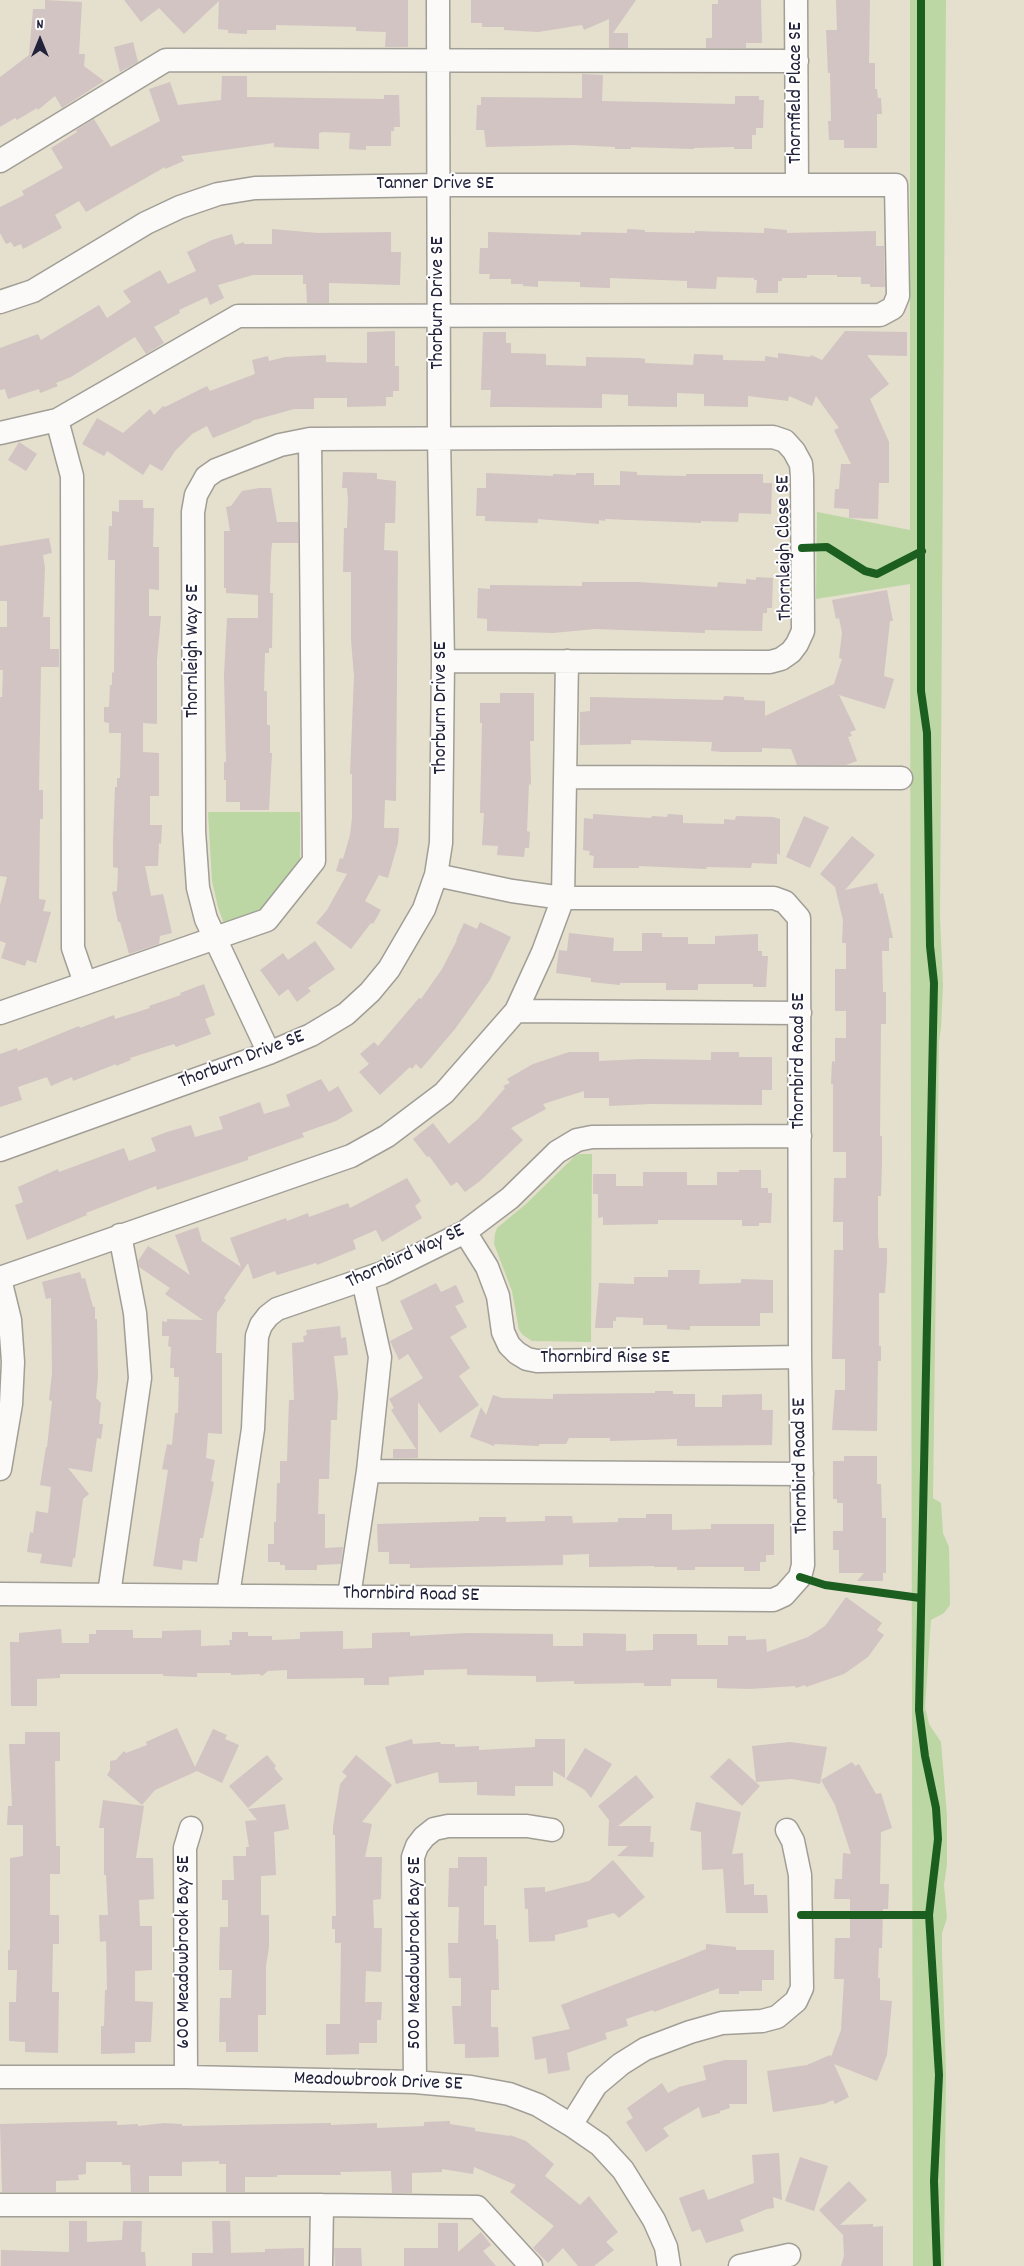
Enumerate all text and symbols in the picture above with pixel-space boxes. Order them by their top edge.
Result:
north arrow [15,15,65,65]
text: N [37,15,43,35]
street label: Thornfield Place SE [785,22,809,164]
street label: Tanner Drive SE [376,173,494,197]
street label: Thorburn Drive SE [427,236,451,370]
street label: Thornleigh Close SE [773,475,799,621]
street label: Thornleigh Way SE [182,584,206,718]
street label: Thorburn Drive SE [430,641,454,775]
street label: Thornbird Road SE [788,993,812,1129]
street label: Thorburn Drive SE [176,1026,308,1096]
street label: Thornbird Way SE [343,1220,469,1296]
street label: Thornbird Rise SE [540,1347,670,1371]
street label: Thornbird Road SE [789,1398,815,1534]
street label: Thornbird Road SE [343,1583,479,1609]
street label: 600 Meadowbrook Bay SE [173,1855,197,2049]
street label: 500 Meadowbrook Bay SE [404,1857,428,2049]
street label: Meadowbrook Drive SE [293,2068,463,2098]

